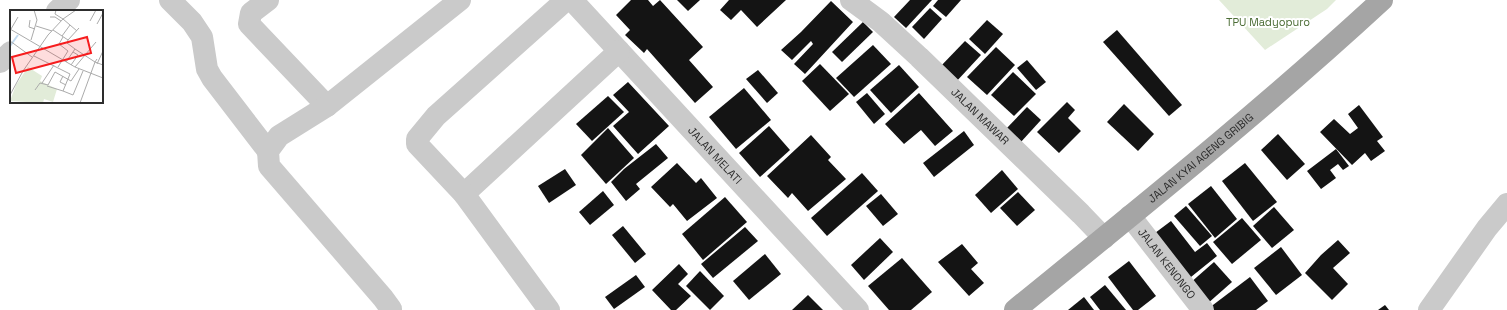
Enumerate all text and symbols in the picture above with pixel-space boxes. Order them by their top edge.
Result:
inset map [10,10,103,103]
park label: TPU Madyopuro [1226,15,1310,29]
street label: JALAN MAWAR [948,85,1012,148]
street label: JALAN KYAI AGENG GRIBIG [1145,110,1256,206]
street label: JALAN MELATI [685,123,745,187]
street label: JALAN KENONGO [1135,225,1199,302]

